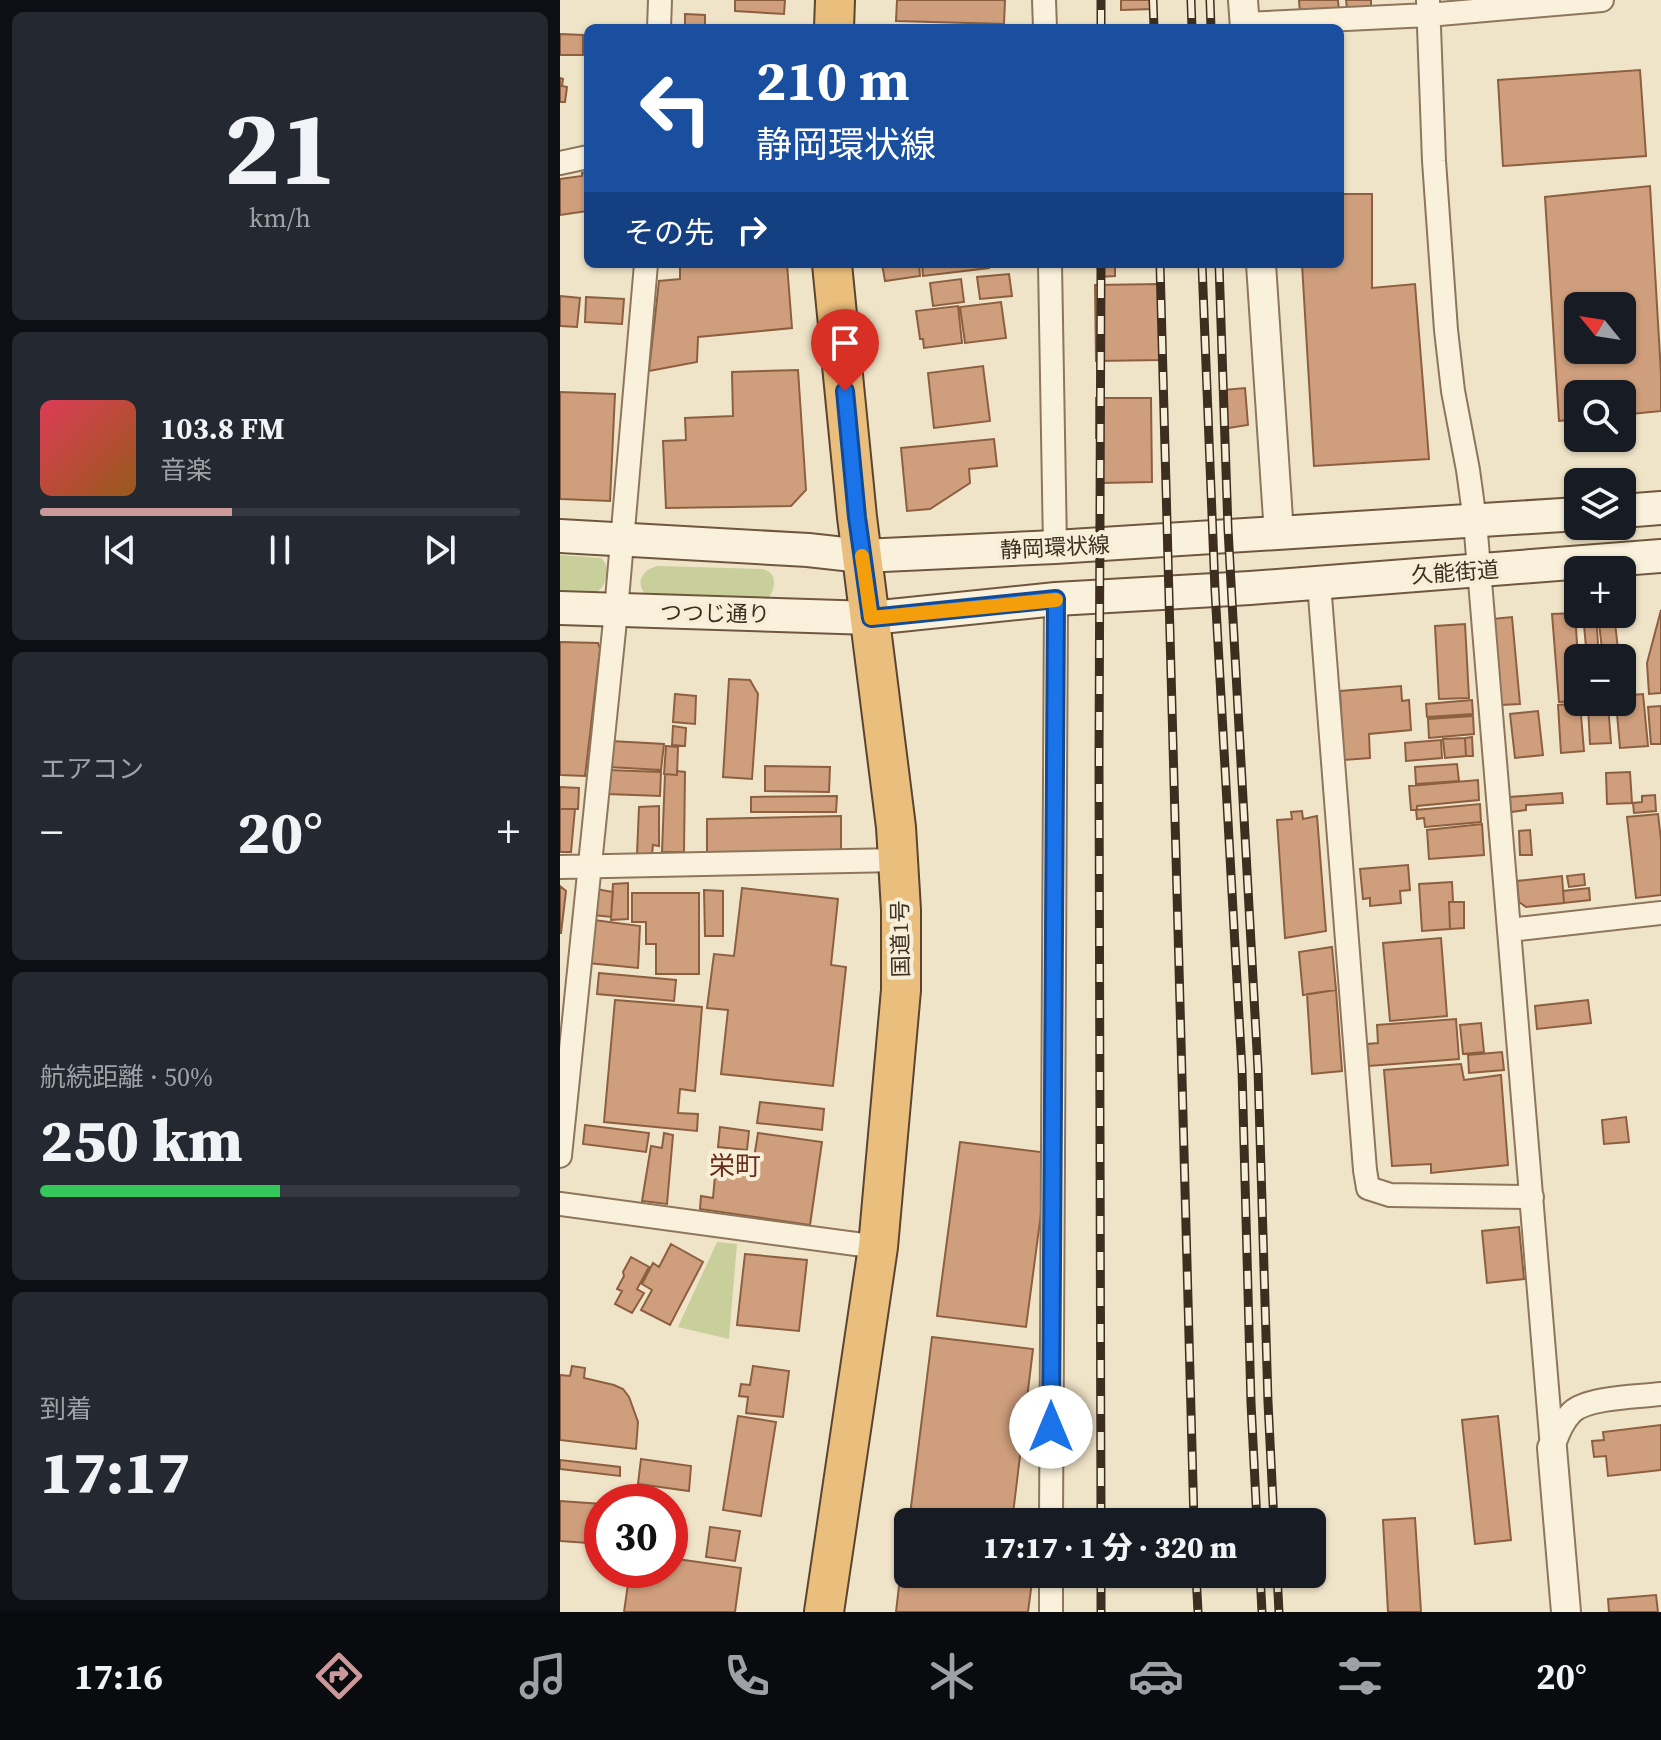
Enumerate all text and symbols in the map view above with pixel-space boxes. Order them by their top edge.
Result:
text: 210 m [756,42,910,119]
icon: left [624,56,728,160]
text: 21 [224,76,336,219]
text: 静岡環状線 [756,120,936,169]
text: km/h [249,200,311,236]
icon: right [730,208,774,252]
text: その先 [624,212,714,253]
north arrow [1564,292,1636,364]
map controls [1564,292,1636,716]
pin [811,309,879,391]
icon: arrive [823,321,867,365]
button: search [1564,380,1636,452]
text: 103.8 FM [160,408,285,449]
text: 音楽 [160,452,212,488]
button: layers [1564,468,1636,540]
icon: previous [98,528,142,572]
icon: pause [258,528,302,572]
icon: next [418,528,462,572]
street label: 静岡環状線 [999,529,1111,565]
street label: 久能街道 [1410,554,1500,590]
button: + [1564,556,1636,628]
street label: つつじ通り [660,597,770,629]
button: − [1564,644,1636,716]
text: エアコン [40,751,144,787]
text: 20° [237,791,323,873]
text: − [40,801,63,862]
text: + [497,801,520,862]
street label: 国道1号 [884,900,916,978]
text: 航続距離 · 50% [40,1059,213,1095]
text: 250 km [40,1099,243,1181]
district label: 栄町 [709,1148,761,1184]
position arrow [1009,1385,1093,1469]
text: 到着 [40,1391,92,1427]
text: 17:17 [40,1431,190,1513]
speed limit sign: 30 [584,1484,688,1588]
text: 17:17 · 1 分 · 320 m [983,1527,1237,1568]
icon: directions [311,1648,367,1704]
icon: music [515,1648,571,1704]
icon: phone [719,1648,775,1704]
icon: climate [924,1648,980,1704]
icon: car [1128,1648,1184,1704]
icon: filters [1332,1648,1388,1704]
text: 17:16 [74,1652,163,1701]
text: 20° [1536,1652,1587,1701]

